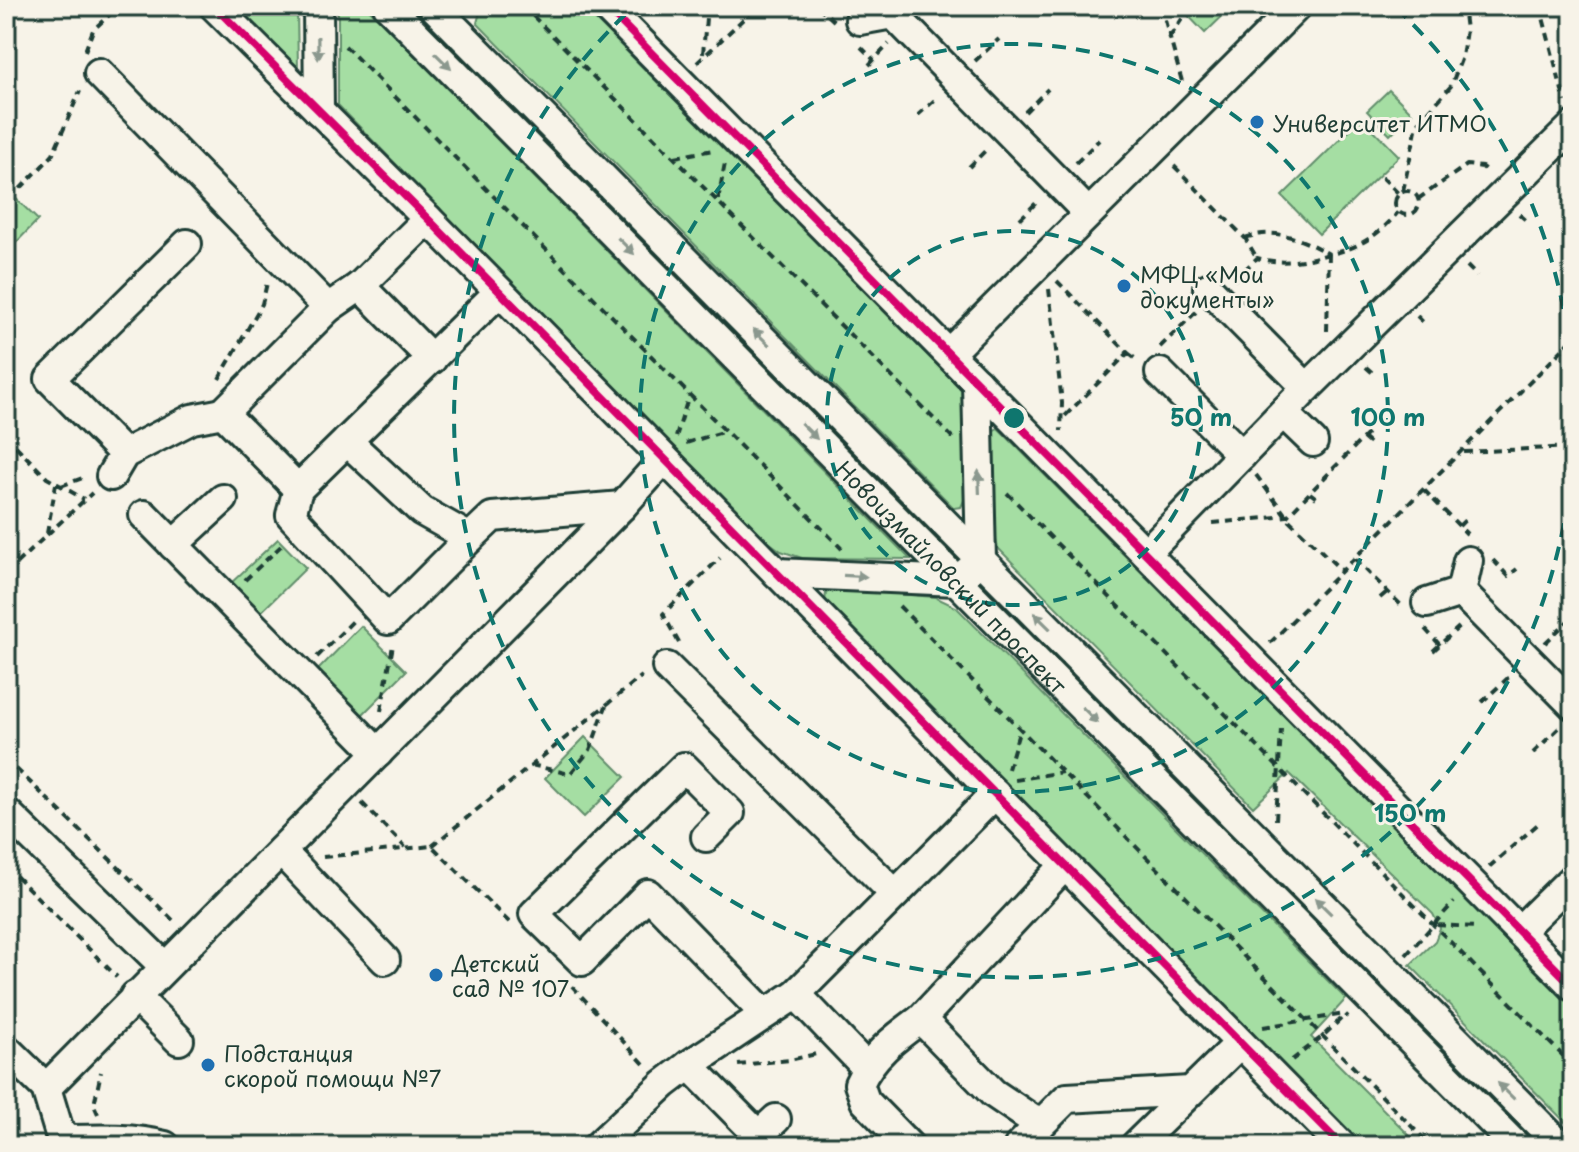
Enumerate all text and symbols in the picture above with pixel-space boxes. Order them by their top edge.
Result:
one-way arrow [312,36,324,61]
one-way arrow [433,51,452,70]
place label: Университет ИТМО [1273,106,1487,139]
marker: Университет ИТМО [1248,113,1266,131]
one-way arrow [616,236,635,255]
place label: МФЦ «Мои документы» [1140,257,1274,315]
marker: МФЦ «Мои документы» [1115,277,1133,295]
one-way arrow [752,328,770,347]
text: 50 m [1170,398,1232,434]
text: 100 m [1351,398,1425,434]
centre of rings [1000,404,1028,432]
one-way arrow [799,421,817,440]
street label: Новоизмайловский проспект [829,452,1075,700]
one-way arrow [972,469,985,494]
one-way arrow [843,570,868,583]
one-way arrow [1033,613,1052,631]
one-way arrow [1080,705,1099,724]
text: 150 m [1374,794,1446,830]
one-way arrow [1314,897,1333,916]
place label: Детский сад № 107 [451,946,569,1004]
marker: Детский сад № 107 [427,966,445,984]
place label: Подстанция скорой помощи №7 [224,1036,441,1094]
marker: Подстанция скорой помощи №7 [199,1056,217,1074]
one-way arrow [1497,1082,1516,1101]

